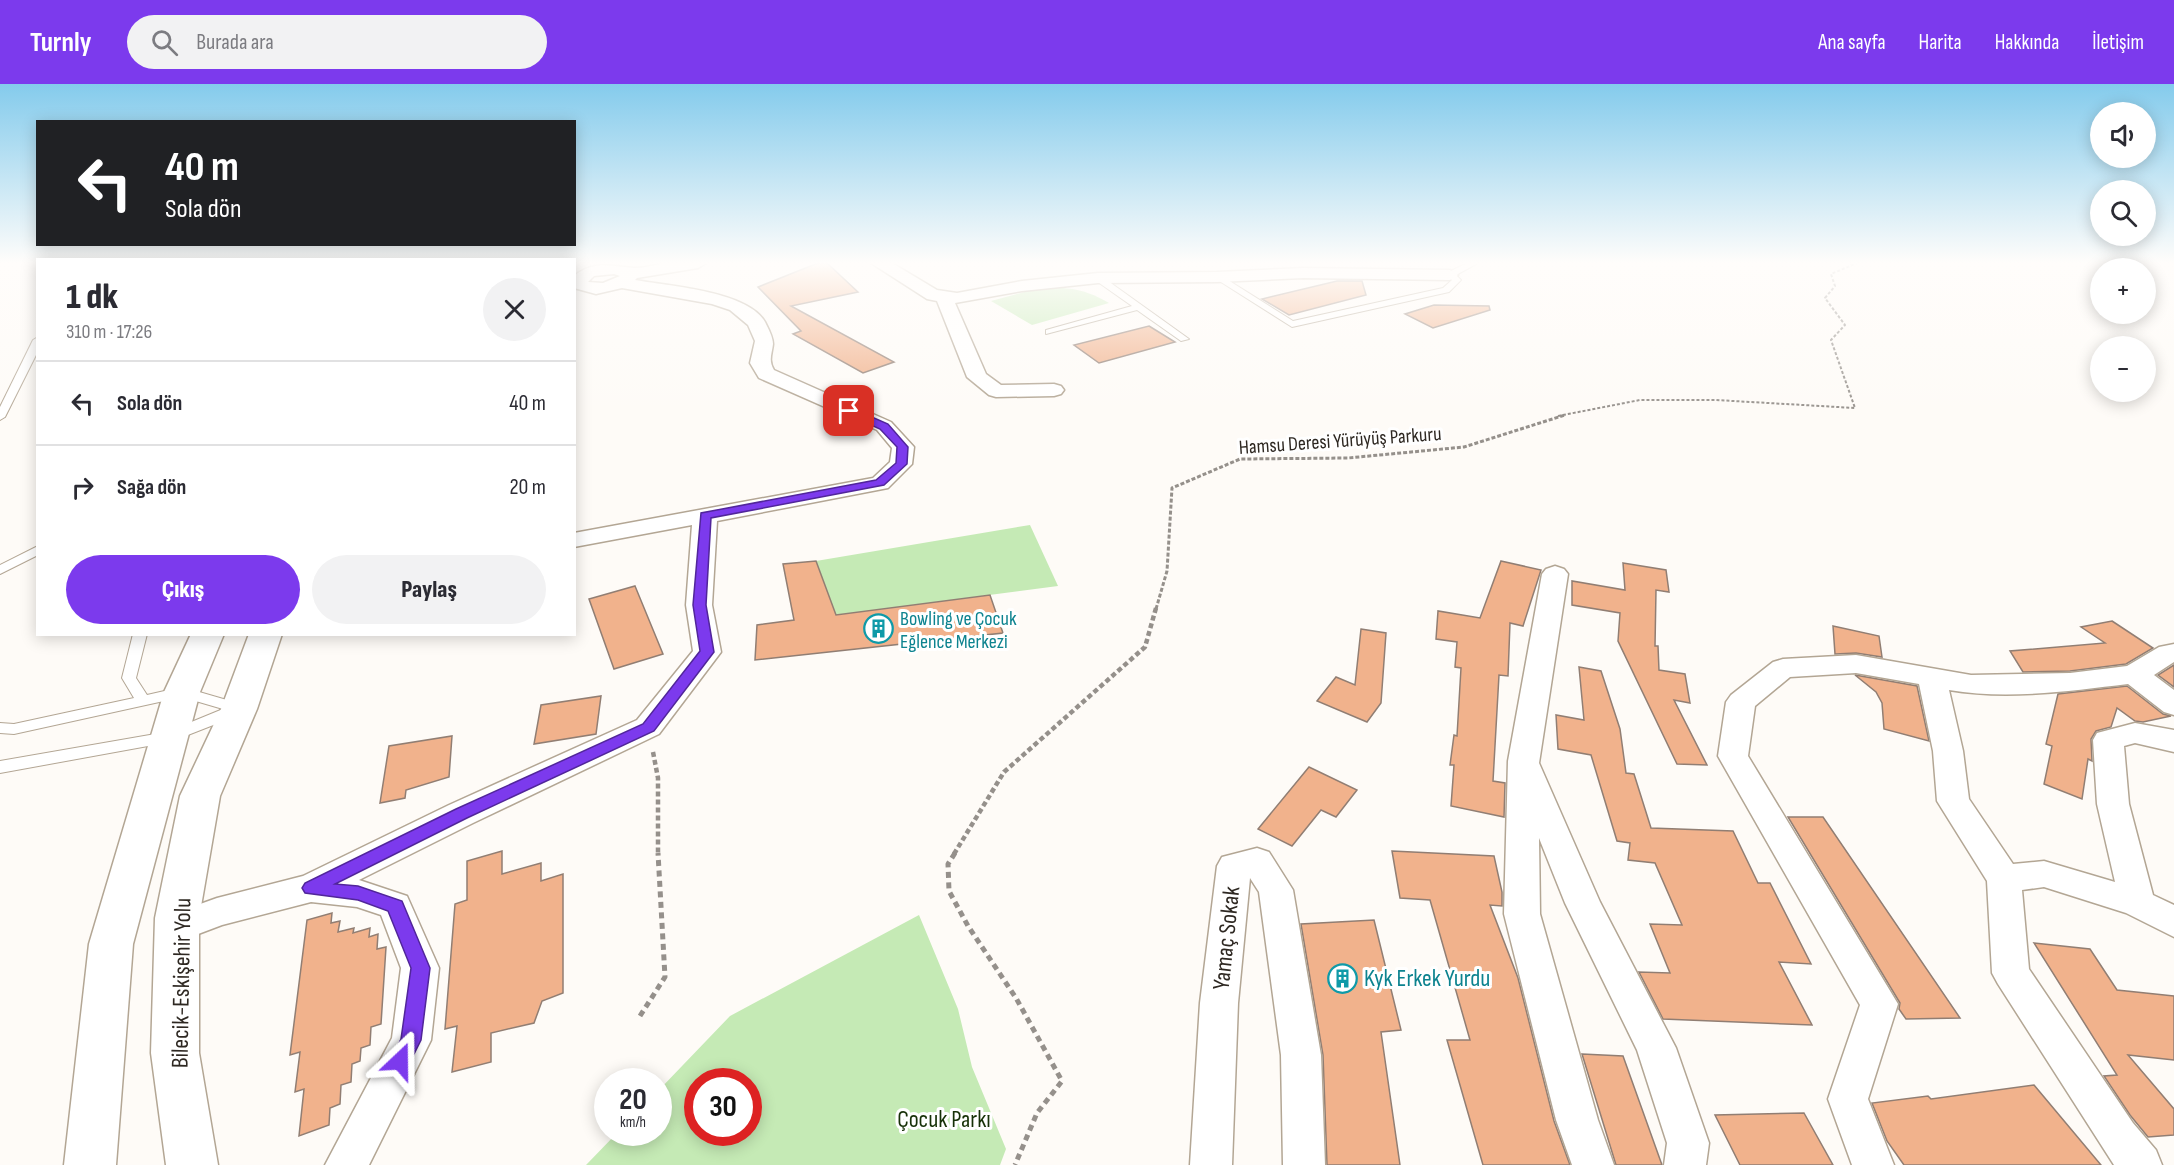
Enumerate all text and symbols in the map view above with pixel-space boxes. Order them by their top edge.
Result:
search box [127,15,547,69]
text: Turnly [30,26,91,59]
icon: search [148,26,181,59]
text: Burada ara [196,29,274,56]
text: Ana sayfa [1818,30,1886,55]
text: Harita [1919,30,1962,55]
text: Hakkında [1995,30,2059,55]
text: İletişim [2092,30,2144,55]
map controls [2090,102,2156,402]
button: sound [2090,102,2156,168]
text: 40 m [165,142,239,193]
icon: left [66,144,144,222]
button: search [2090,180,2156,246]
text: Sola dön [165,193,242,225]
button: + [2090,258,2156,324]
text: 1 dk [66,276,118,319]
button: close [483,278,546,341]
text: 310 m · 17:26 [66,320,152,344]
button: − [2090,336,2156,402]
pin [823,385,874,436]
icon: left [66,387,99,420]
text: Sola dön [117,390,182,417]
text: 40 m [509,390,546,417]
icon: arrive [832,394,865,427]
street label: Hamsu Deresi Yürüyüş Parkuru [1238,422,1442,460]
icon: right [66,471,99,504]
text: Sağa dön [117,474,186,501]
text: 20 m [510,474,546,501]
button: Çıkış [66,555,300,624]
button: Paylaş [312,555,546,624]
place label: Bowling ve Çocuk Eğlence Merkezi [900,607,1017,654]
building icon: Bowling ve Çocuk Eğlence Merkezi [863,613,895,645]
street label: Yamaç Sokak [1207,885,1246,991]
street label: Bilecik-Eskişehir Yolu [166,898,197,1068]
building icon: Kyk Erkek Yurdu [1327,962,1359,994]
place label: Kyk Erkek Yurdu [1364,964,1490,993]
position arrow [368,1029,432,1093]
speed limit sign: 30 [684,1068,762,1146]
text: 20 [619,1082,647,1118]
park label: Çocuk Parkı [897,1105,991,1134]
text: km/h [620,1113,646,1132]

